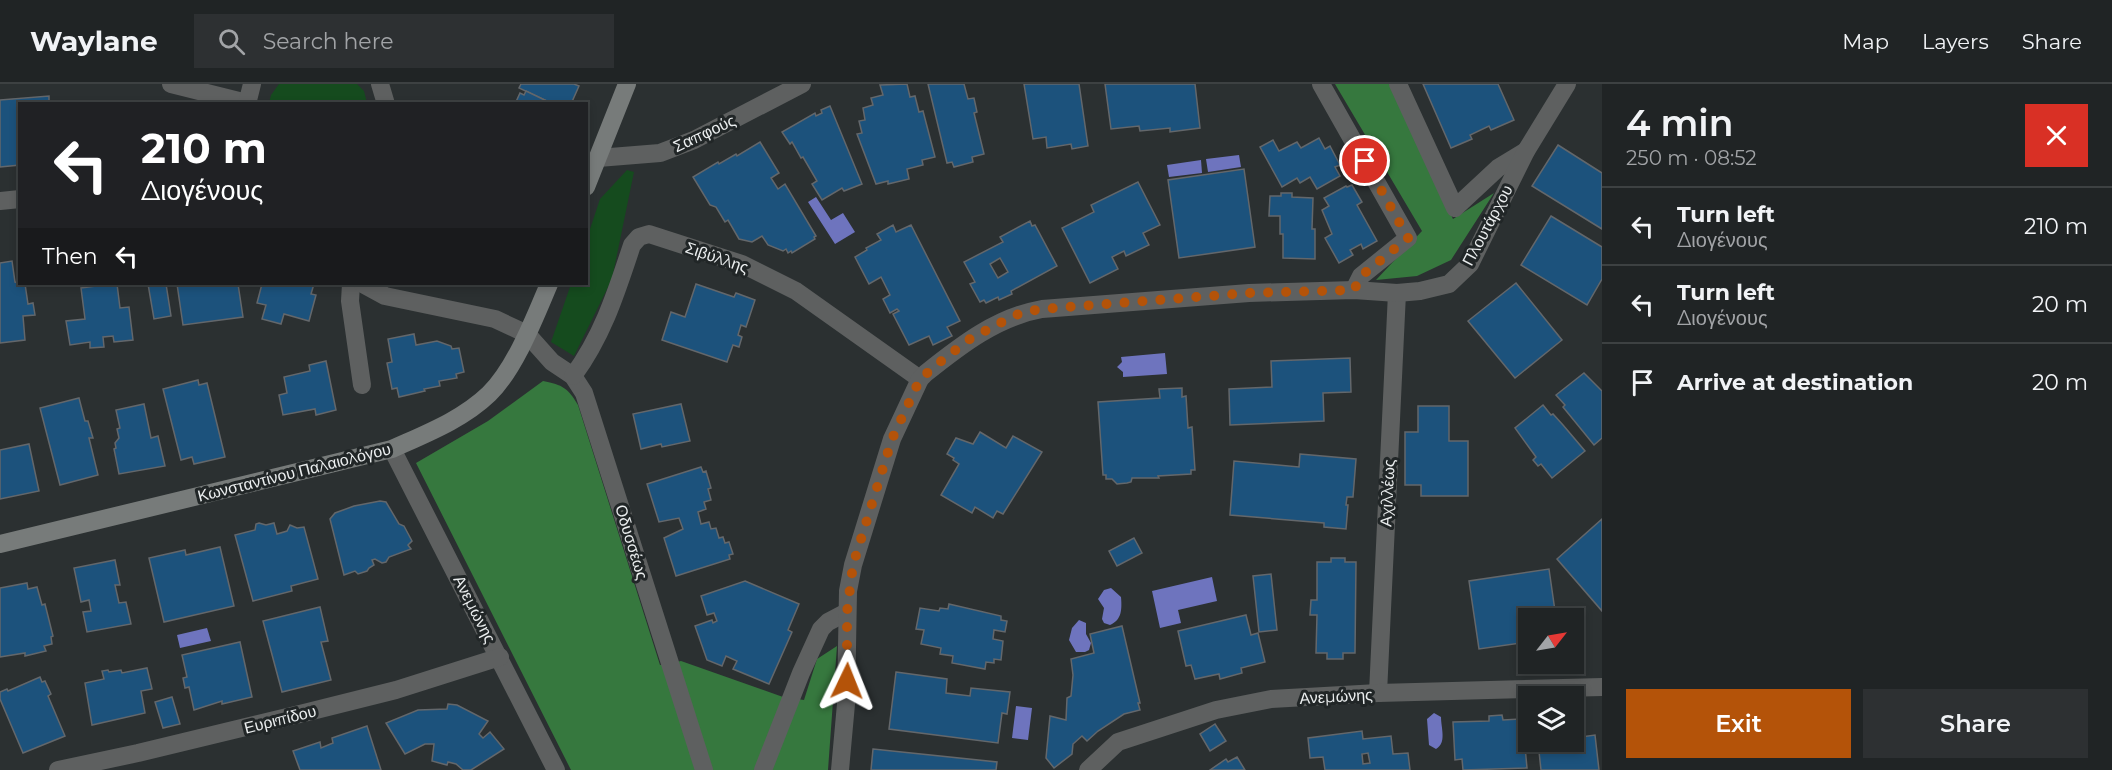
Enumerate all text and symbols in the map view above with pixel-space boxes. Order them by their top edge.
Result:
search box [194,14,614,68]
text: Waylane [30,24,158,58]
icon: search [215,25,248,58]
text: Search here [263,28,393,55]
text: Map [1842,29,1889,54]
text: Layers [1922,29,1989,54]
text: Share [2022,29,2082,54]
text: 4 min [1626,101,1733,145]
button: close [2025,104,2088,167]
street label: Σαπφούς [670,111,739,156]
text: 210 m [141,122,267,174]
icon: left [42,126,120,204]
pin [1339,135,1390,186]
icon: arrive [1348,144,1381,177]
text: 250 m · 08:52 [1626,146,1757,170]
text: Διογένους [141,174,263,207]
street label: Πλουτάρχου [1458,182,1517,269]
text: Turn left [1677,201,1775,228]
icon: left [1626,210,1659,243]
text: 210 m [2024,213,2088,240]
text: Διογένους [1677,228,1768,252]
street label: Σιβύλλης [683,238,751,277]
icon: left [110,240,143,273]
text: Then [42,243,98,270]
text: Turn left [1677,279,1775,306]
icon: left [1626,288,1659,321]
text: 20 m [2032,291,2088,318]
text: Διογένους [1677,306,1768,330]
icon: arrive [1626,366,1659,399]
text: Arrive at destination [1677,369,1913,396]
text: 20 m [2032,369,2088,396]
street label: Κωνσταντίνου Παλαιολόγου [196,439,393,506]
street label: Αχιλλέως [1376,459,1399,527]
street label: Οδυσσέως [611,502,652,582]
street label: Ανεμώνης [449,572,500,647]
north arrow [1518,608,1584,674]
map controls [1518,608,1584,752]
position arrow [815,649,879,713]
street label: Ανεμώνης [1299,685,1373,708]
button: layers [1518,686,1584,752]
button: Exit [1626,689,1851,758]
button: Share [1863,689,2088,758]
street label: Ευριπίδου [242,701,318,738]

